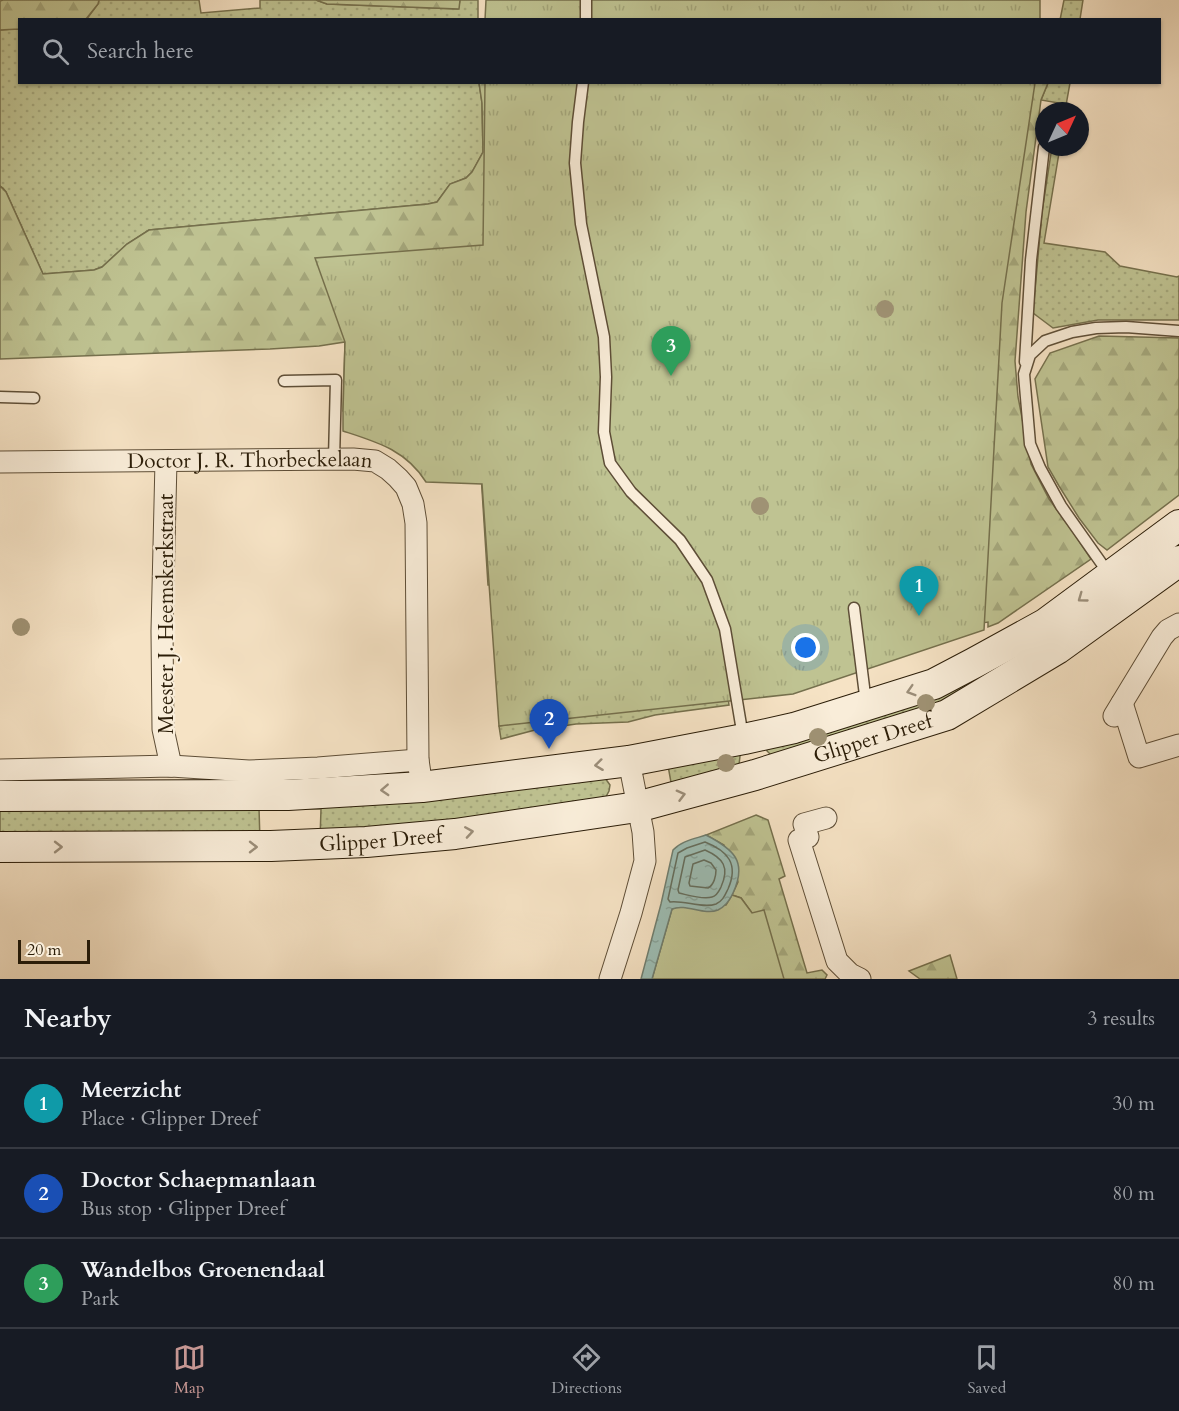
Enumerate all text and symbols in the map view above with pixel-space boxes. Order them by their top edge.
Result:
search box [18,18,1161,84]
icon: search [39,35,72,68]
text: Search here [87,36,194,66]
north arrow [1035,102,1089,156]
pin: 3 [652,326,690,376]
street label: Doctor J. R. Thorbeckelaan [127,445,374,476]
street label: Meester J. Heemskerkstraat [152,493,181,734]
pin: 1 [900,566,938,616]
one-way arrow [1077,591,1088,602]
your location [791,633,820,662]
one-way arrow [906,684,917,696]
pin: 2 [530,700,568,749]
street label: Glipper Dreef [810,705,939,771]
one-way arrow [595,758,604,770]
one-way arrow [380,783,389,796]
one-way arrow [676,789,686,802]
street label: Glipper Dreef [319,821,447,859]
one-way arrow [464,827,474,839]
one-way arrow [54,841,63,853]
one-way arrow [249,841,258,853]
scale bar [18,937,90,964]
text: 20 m [27,939,61,961]
text: Nearby [24,1001,112,1036]
text: 3 results [1087,1005,1155,1032]
text: Meerzicht [81,1075,181,1105]
text: 1 [38,1090,49,1117]
text: 30 m [1112,1090,1155,1117]
text: Place · Glipper Dreef [81,1105,258,1132]
text: Doctor Schaepmanlaan [81,1165,316,1195]
text: 2 [38,1180,49,1207]
text: 80 m [1112,1180,1155,1207]
text: Bus stop · Glipper Dreef [81,1195,285,1222]
text: Wandelbos Groenendaal [81,1255,325,1285]
text: 3 [38,1270,49,1297]
text: 80 m [1112,1270,1155,1297]
text: Park [81,1285,119,1312]
tab: Map [173,1341,206,1399]
tab: Directions [551,1341,622,1399]
tab: Saved [967,1341,1006,1399]

